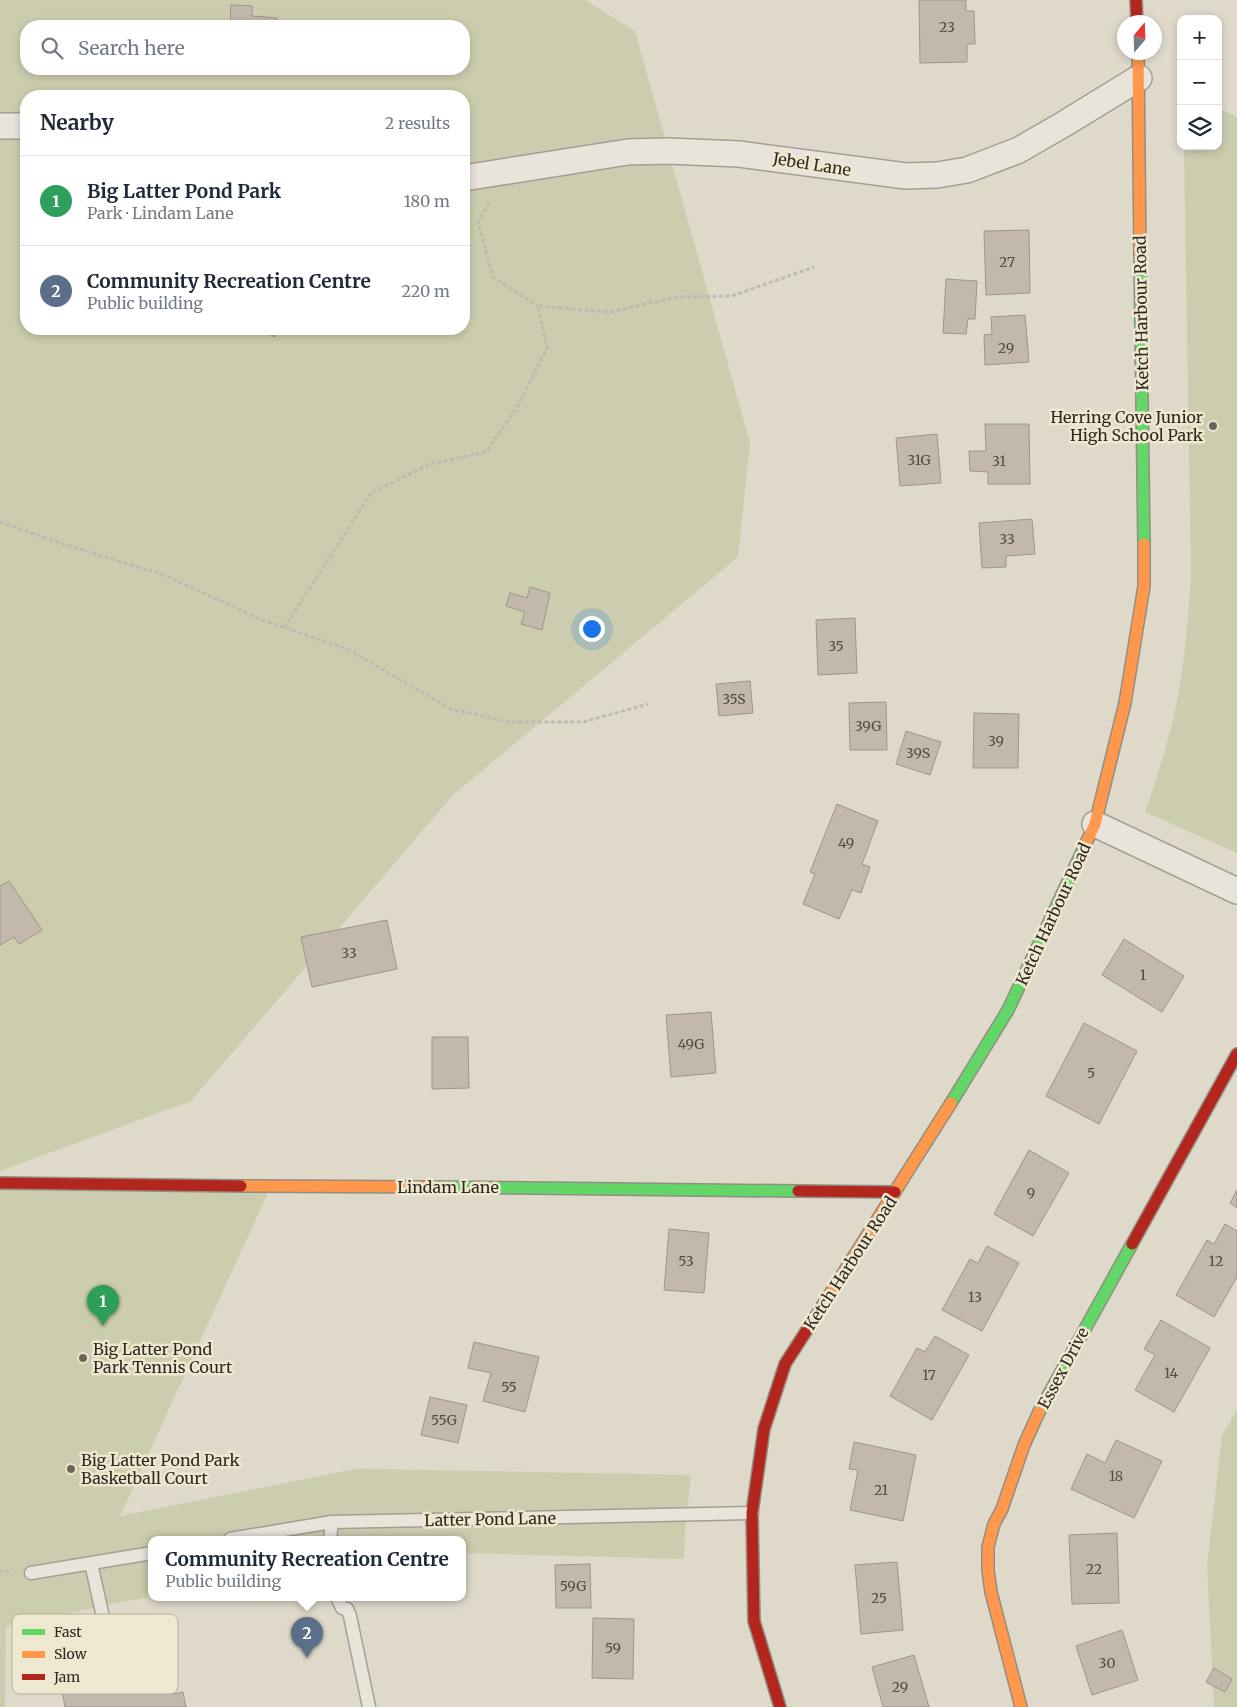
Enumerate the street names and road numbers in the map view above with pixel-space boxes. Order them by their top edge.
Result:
street label: Jebel Lane [771,148,852,180]
street label: Ketch Harbour Road [1130,235,1152,391]
street label: Ketch Harbour Road [1011,839,1095,988]
street label: Lindam Lane [397,1177,499,1197]
street label: Ketch Harbour Road [799,1192,901,1333]
street label: Essex Drive [1033,1324,1093,1412]
street label: Latter Pond Lane [424,1508,556,1530]

